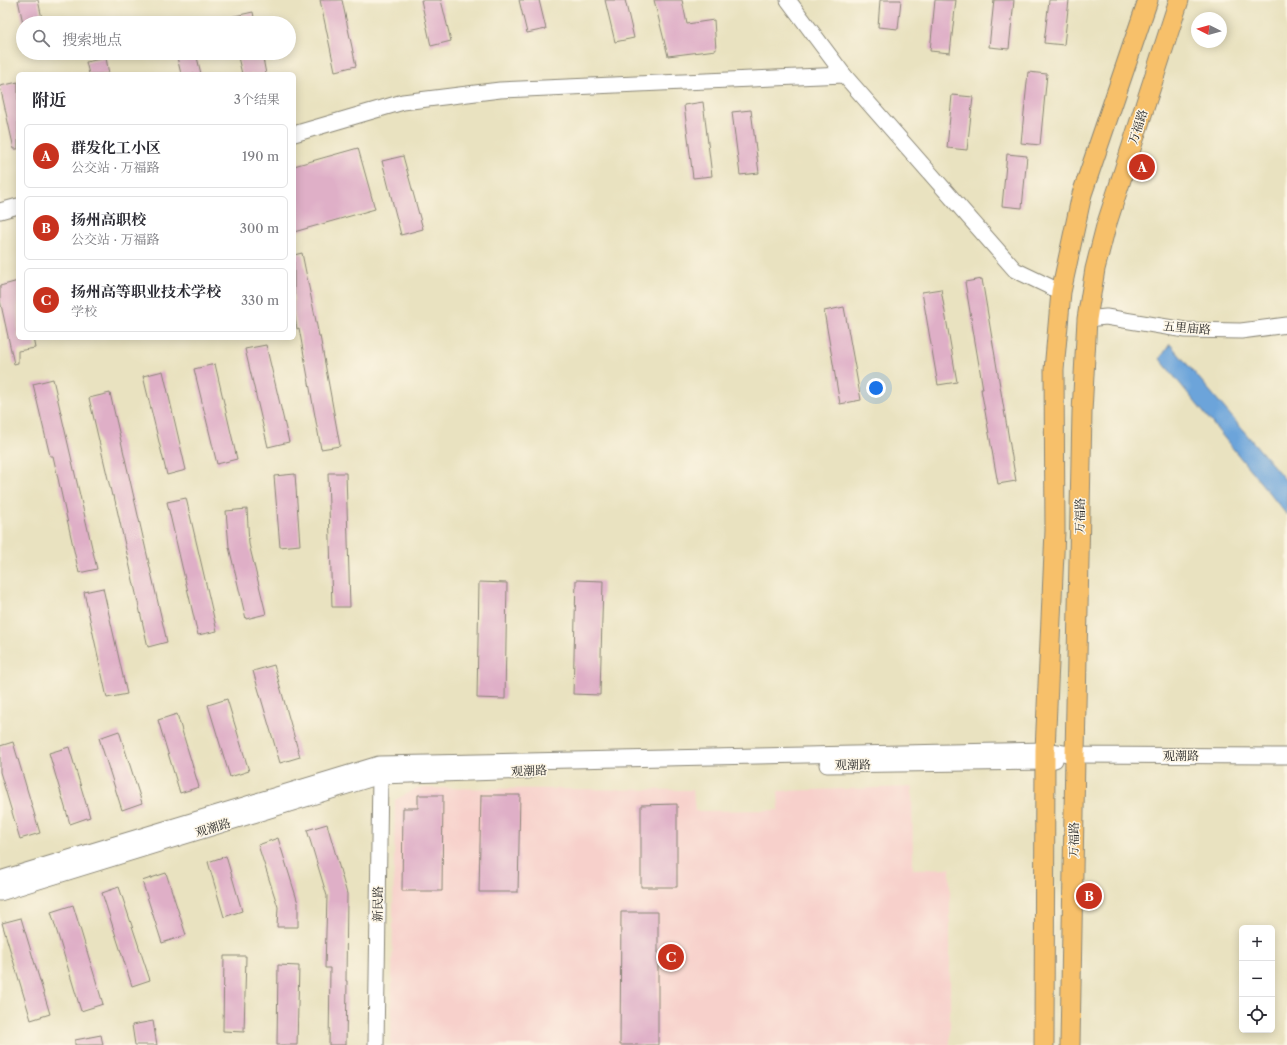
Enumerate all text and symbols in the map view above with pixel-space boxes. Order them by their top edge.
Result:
north arrow [1191,12,1227,48]
search box [16,16,296,60]
icon: search [30,27,52,49]
text: 搜索地点 [62,30,122,49]
text: 附近 [32,90,66,110]
text: 3个结果 [234,91,280,107]
street label: 万福路 [1125,107,1150,146]
text: 群发化工小区 [71,138,161,157]
text: A [41,148,51,164]
text: 190 m [242,148,279,164]
pin: A [1129,152,1155,182]
text: 公交站 · 万福路 [71,159,160,175]
text: 扬州高职校 [71,210,146,229]
text: B [41,220,51,236]
text: 300 m [240,220,279,236]
text: 公交站 · 万福路 [71,231,160,247]
text: 扬州高等职业技术学校 [71,282,221,301]
text: C [41,292,51,308]
text: 330 m [241,292,279,308]
text: 学校 [71,303,97,319]
street label: 五里庙路 [1162,318,1212,337]
your location [866,378,886,398]
street label: 万福路 [1072,498,1087,534]
street label: 观潮路 [1163,748,1199,763]
street label: 观潮路 [835,757,871,772]
street label: 观潮路 [511,762,547,779]
street label: 观潮路 [193,815,232,840]
street label: 万福路 [1066,822,1081,858]
pin: B [1076,881,1102,911]
street label: 新民路 [370,886,385,922]
map controls [1239,925,1275,1033]
button: + [1239,925,1275,961]
pin: C [658,942,684,972]
button: − [1239,961,1275,997]
button: locate [1239,997,1275,1033]

